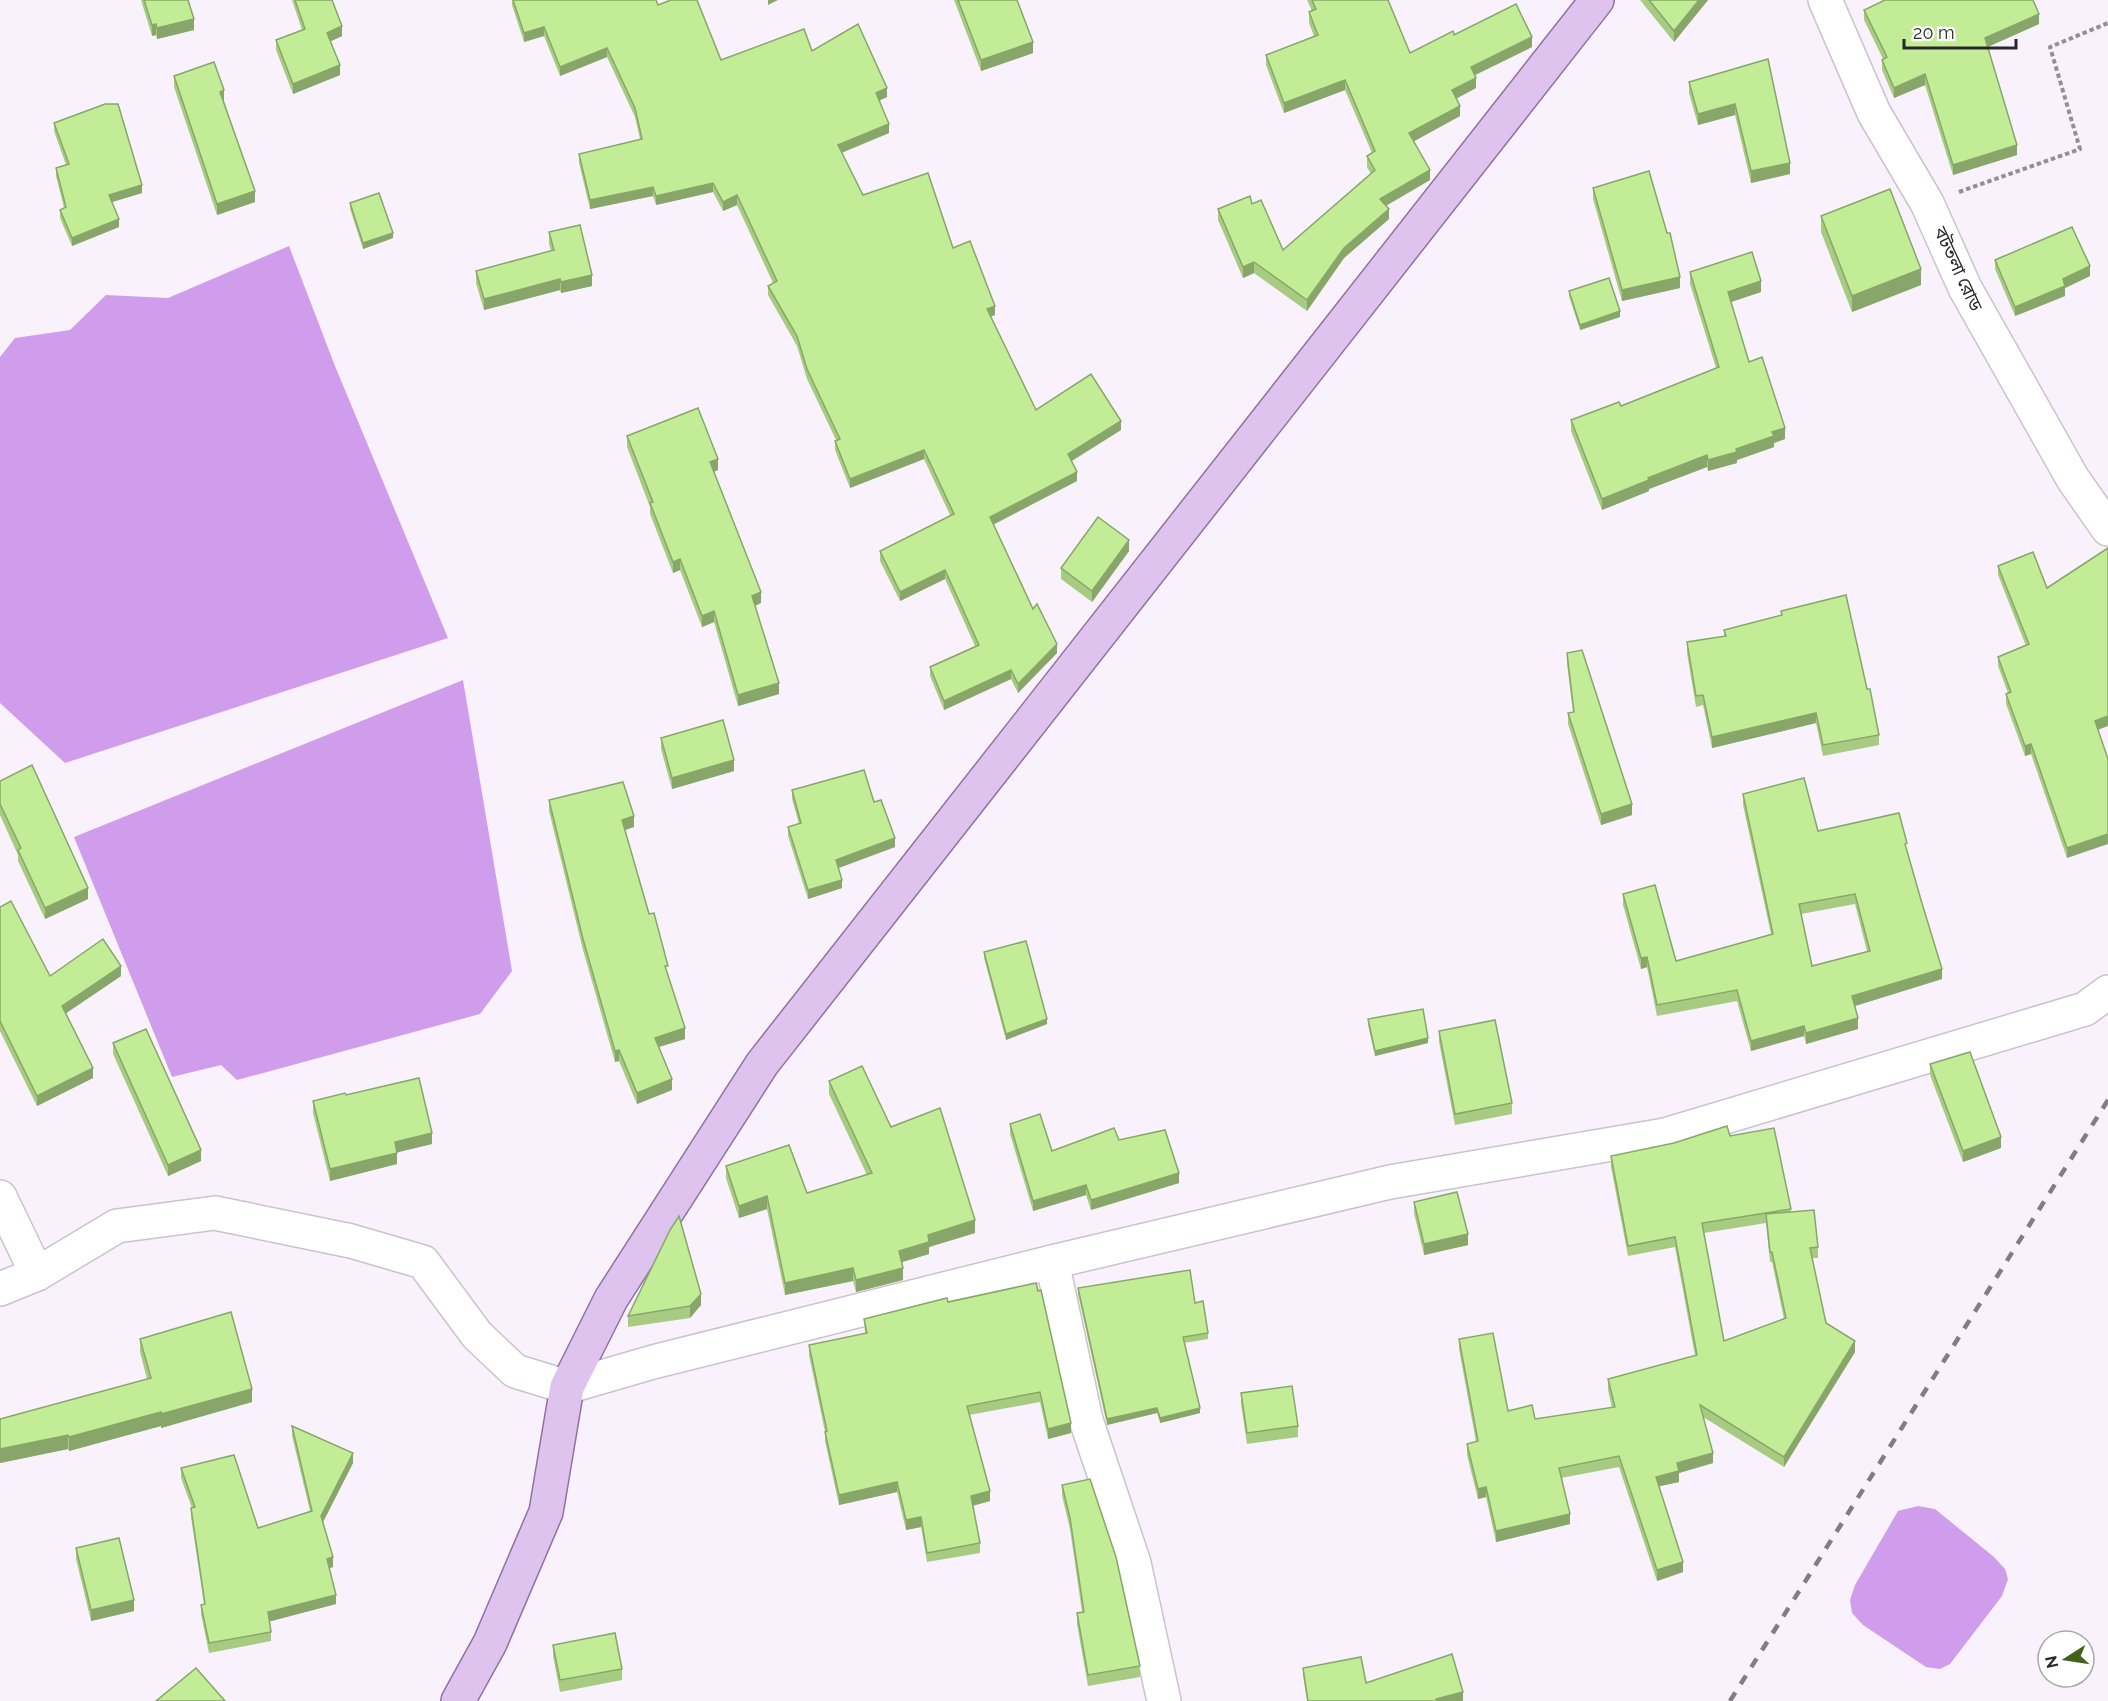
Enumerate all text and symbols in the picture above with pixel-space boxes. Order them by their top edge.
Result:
scale bar [1904,12,2016,50]
text: 20 m [1913,22,1955,43]
street label: বটতলা রোড [1929,222,1987,314]
north arrow [2036,1629,2096,1689]
text: N [2041,1654,2062,1670]

